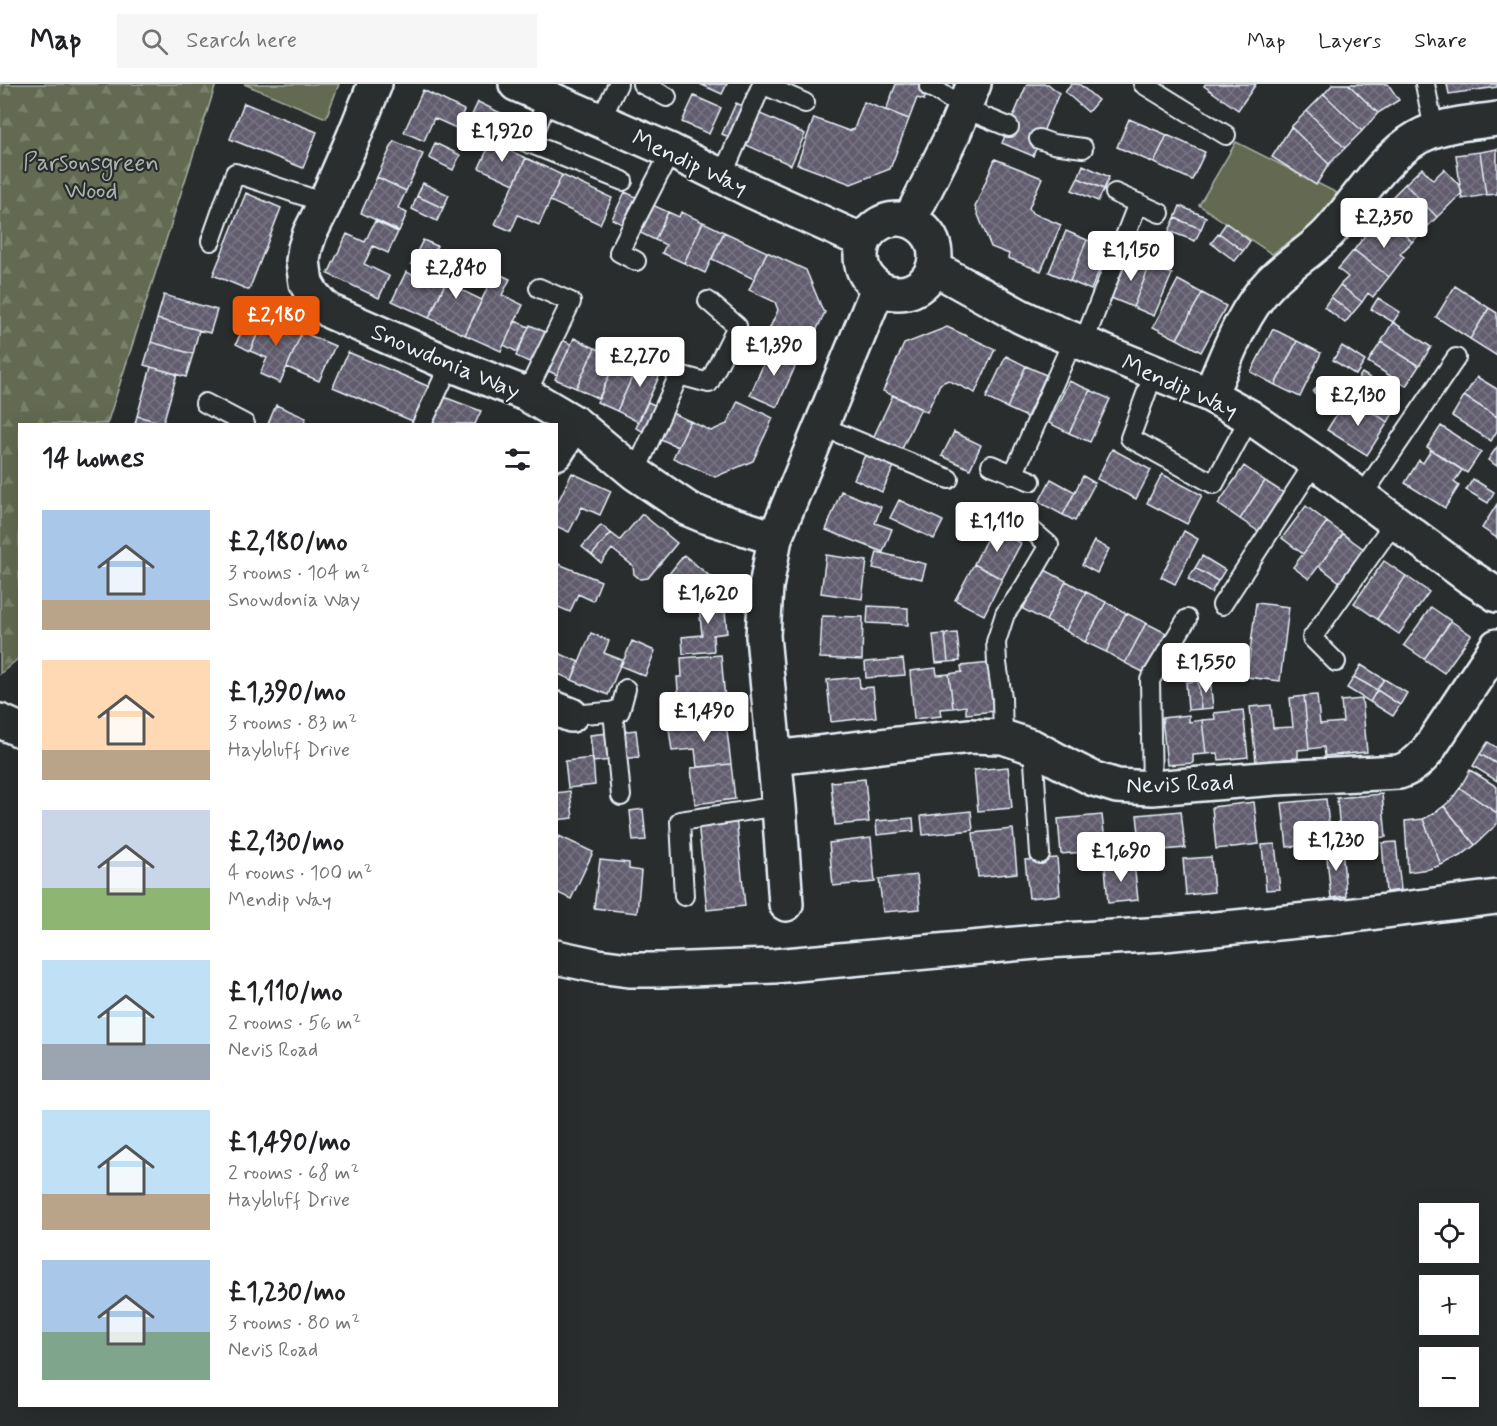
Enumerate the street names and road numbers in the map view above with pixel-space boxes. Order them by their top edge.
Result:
street label: Mendip Way [627,123,752,204]
street label: Snowdonia Way [366,317,525,408]
street label: Mendip Way [1116,348,1242,427]
street label: Nevis Road [1126,767,1235,802]

